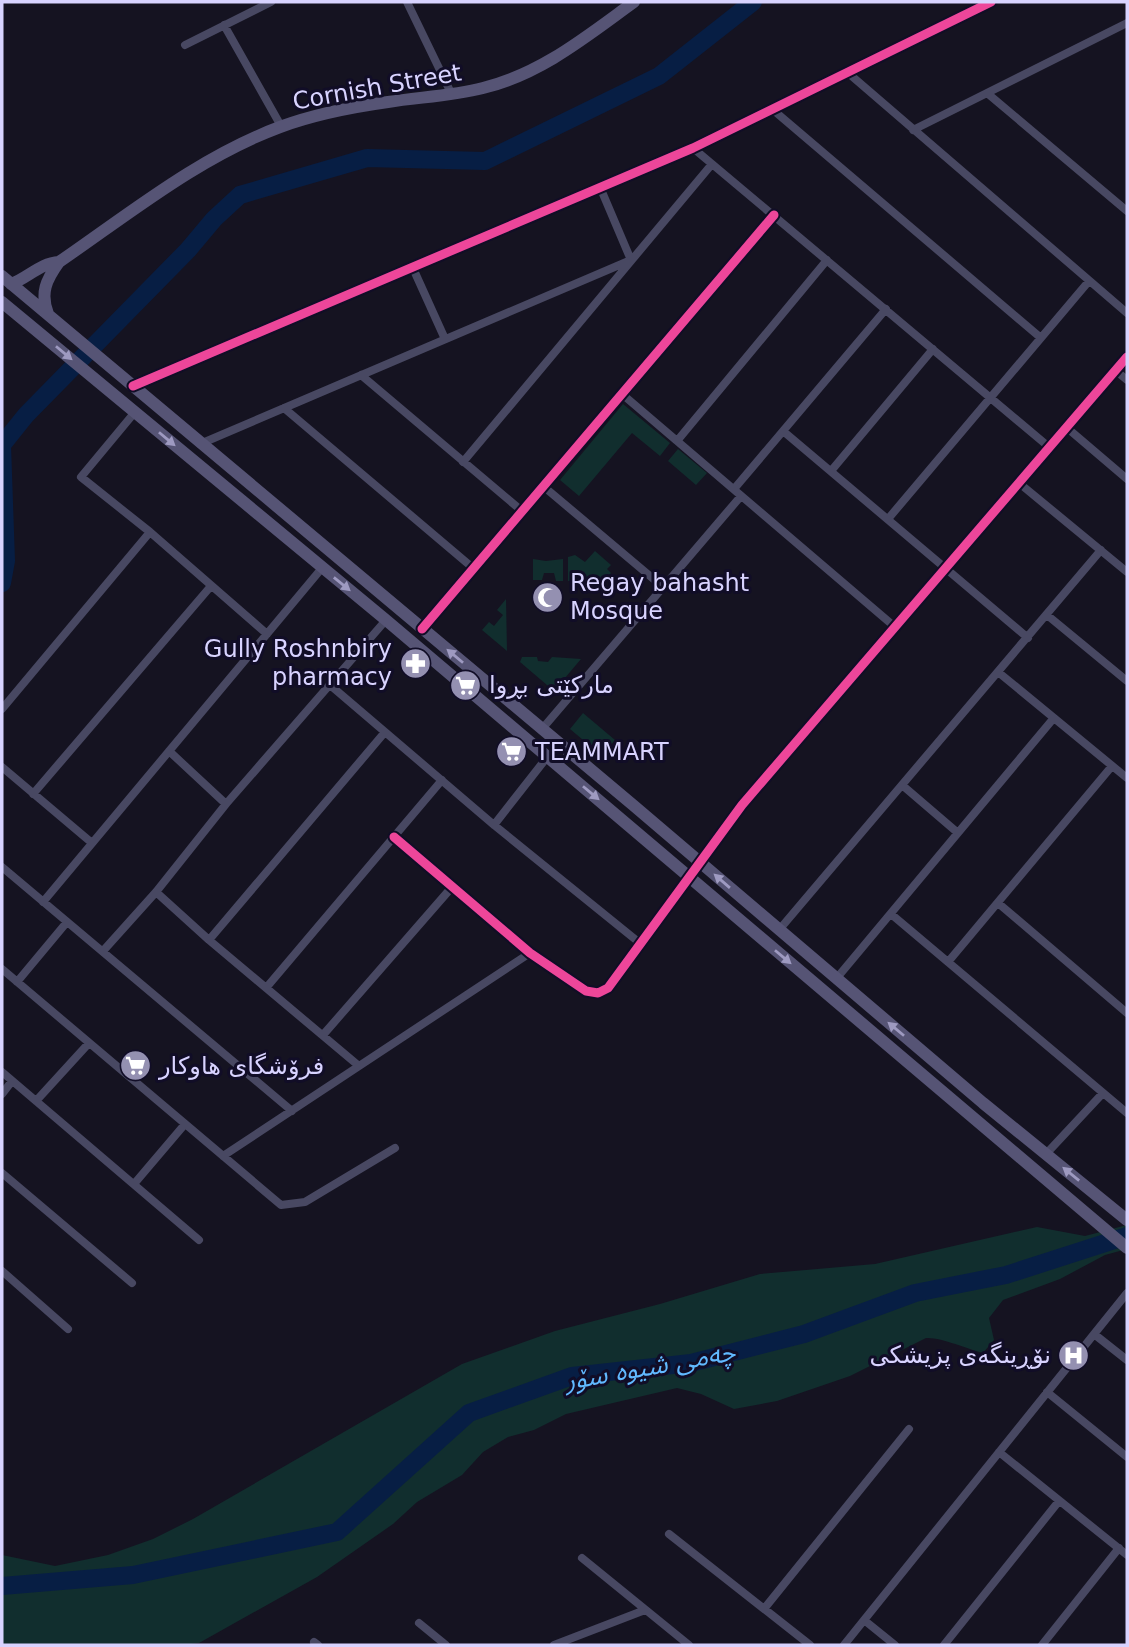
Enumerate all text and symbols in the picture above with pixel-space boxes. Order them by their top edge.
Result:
street label: Cornish Street [290,58,464,116]
one-way arrow [56,345,73,360]
one-way arrow [158,431,176,446]
place label: Regay bahasht Mosque [570,569,749,625]
one-way arrow [334,576,351,591]
mosque icon: Regay bahasht Mosque [530,580,564,614]
place label: Gully Roshnbiry pharmacy [204,635,392,691]
pharmacy icon: Gully Roshnbiry pharmacy [398,646,432,680]
one-way arrow [446,649,463,664]
supermarket icon: مارکێتی بڕوا [449,668,483,702]
place label: مارکێتی بڕوا [489,671,614,699]
supermarket icon: TEAMMART [495,735,529,769]
place label: TEAMMART [534,738,669,766]
one-way arrow [582,786,600,801]
one-way arrow [714,874,731,889]
one-way arrow [774,949,792,964]
one-way arrow [887,1022,904,1037]
supermarket icon: فرۆشگای ھاوکار [119,1049,153,1083]
place label: فرۆشگای ھاوکار [158,1052,324,1080]
one-way arrow [1062,1167,1079,1182]
water label: چەمی شیوە سۆر [561,1336,738,1398]
hospital icon: نۆڕینگەی پزیشکی [1057,1338,1091,1372]
place label: نۆڕینگەی پزیشکی [870,1341,1051,1369]

